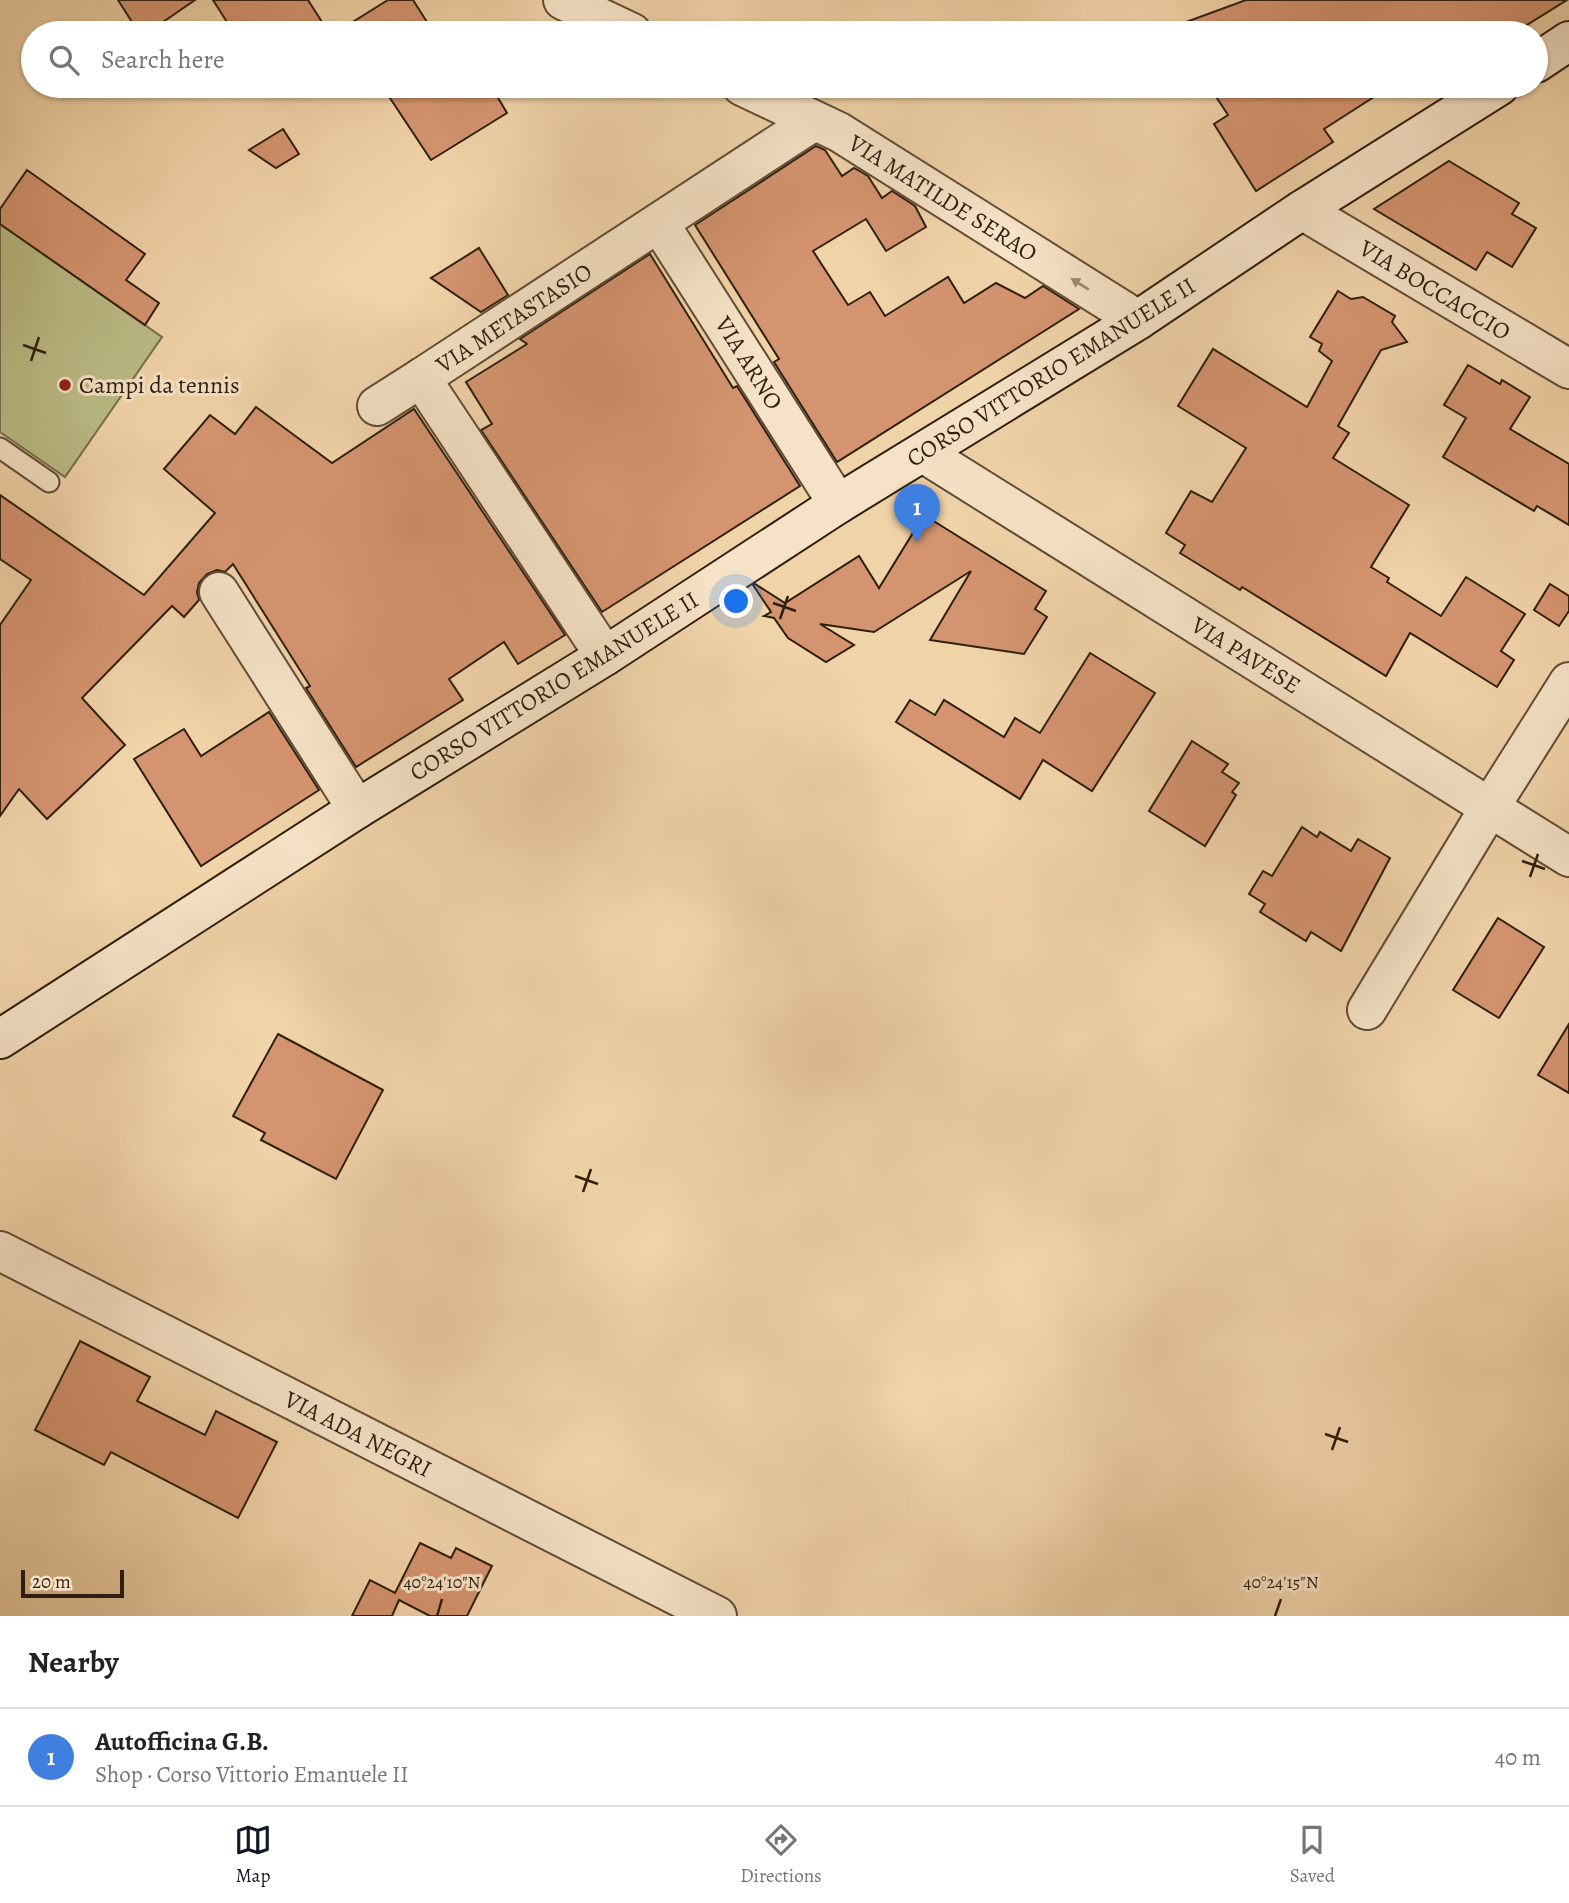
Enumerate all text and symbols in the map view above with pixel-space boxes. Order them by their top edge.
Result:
search box [21,21,1548,98]
icon: search [45,41,83,79]
text: Search here [101,42,225,77]
street label: VIA MATILDE SERAO [842,126,1043,269]
street label: VIA BOCCACCIO [1352,232,1517,348]
street label: VIA METASTASIO [429,256,598,381]
street label: CORSO VITTORIO EMANUELE II [901,270,1201,474]
one-way arrow [1070,277,1090,290]
street label: VIA ARNO [707,309,790,416]
place label: Campi da tennis [79,369,240,401]
marker: Campi da tennis [57,377,73,393]
pin: 1 [894,484,940,542]
street label: CORSO VITTORIO EMANUELE II [404,584,704,788]
your location [719,584,753,618]
street label: VIA PAVESE [1184,608,1307,701]
street label: VIA ADA NEGRI [278,1383,437,1485]
scale bar [21,1567,124,1599]
text: 20 m [32,1569,71,1595]
text: 40°24'10"N [403,1570,481,1594]
text: 40°24'15"N [1243,1570,1319,1594]
text: Nearby [28,1642,119,1682]
text: Autofficina G.B. [95,1724,269,1759]
text: 1 [47,1742,55,1773]
text: 40 m [1495,1742,1541,1773]
text: Shop · Corso Vittorio Emanuele II [95,1759,409,1790]
tab: Map [234,1821,272,1889]
tab: Directions [740,1821,822,1889]
tab: Saved [1290,1821,1335,1889]

